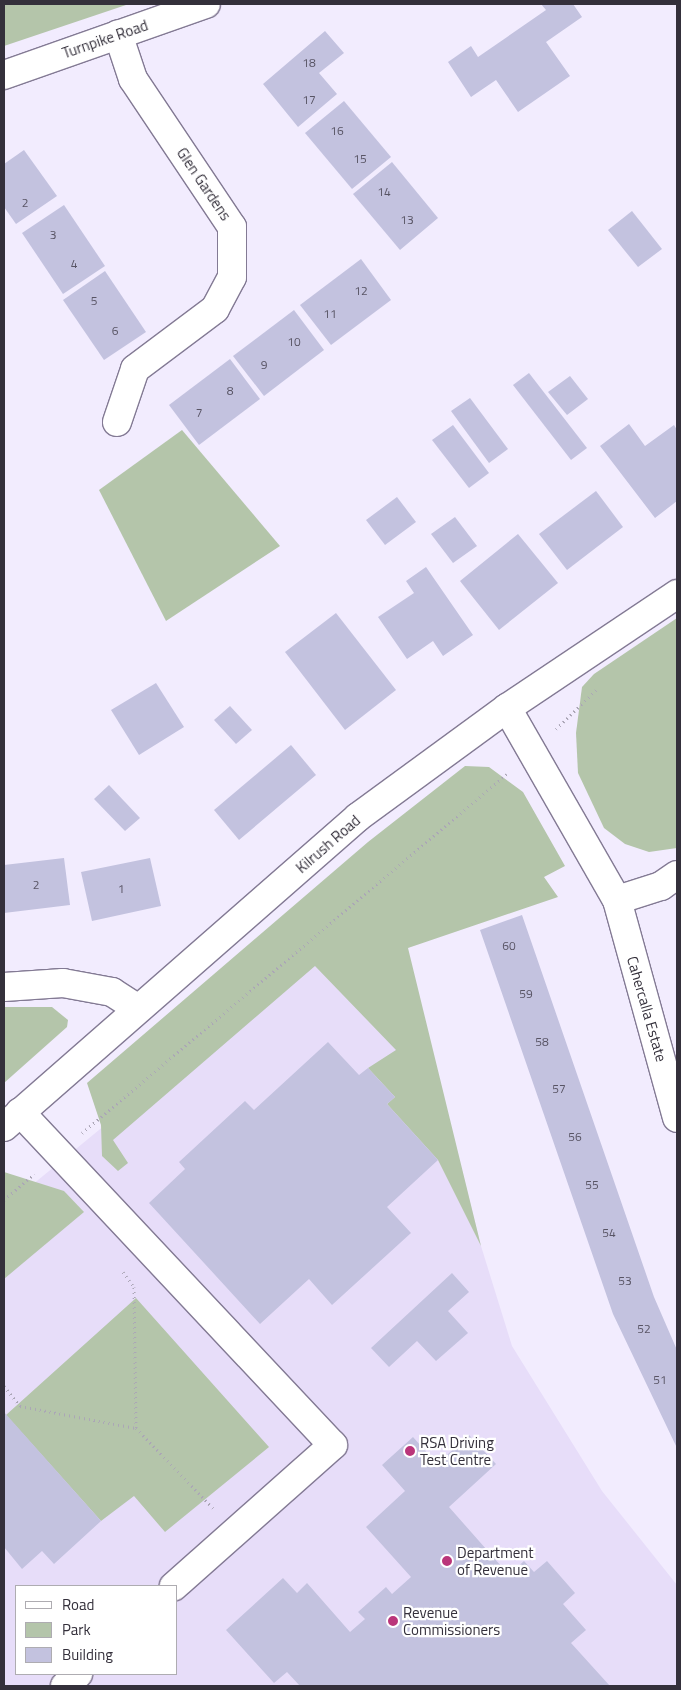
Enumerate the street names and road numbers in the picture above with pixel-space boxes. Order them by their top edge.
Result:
street label: Turnpike Road [60,16,150,62]
street label: Glen Gardens [173,144,235,224]
street label: Kilrush Road [292,811,364,877]
street label: Cahercalla Estate [623,954,671,1064]

